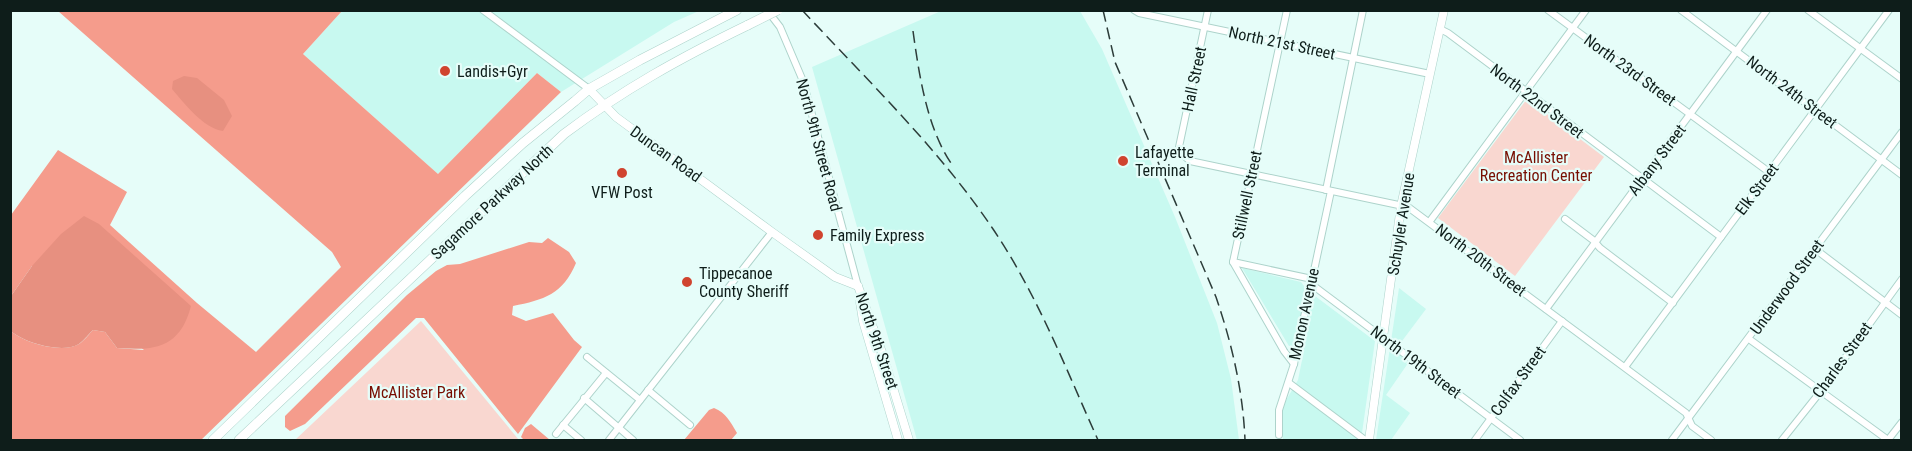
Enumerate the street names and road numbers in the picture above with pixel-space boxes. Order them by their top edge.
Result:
street label: North 21st Street [1227,22,1337,64]
street label: North 23rd Street [1580,30,1680,110]
street label: Hall Street [1178,44,1210,113]
street label: North 24th Street [1743,52,1841,132]
street label: North 22nd Street [1487,60,1588,142]
street label: North 9th Street Road [792,77,846,213]
street label: Albany Street [1624,121,1690,199]
street label: Duncan Road [627,122,705,186]
street label: Sagamore Parkway North [427,140,557,264]
street label: Stillwell Street [1228,149,1266,241]
street label: Elk Street [1731,159,1783,219]
street label: Schuyler Avenue [1384,171,1418,277]
street label: North 20th Street [1432,220,1530,300]
street label: Underwood Street [1746,236,1828,338]
street label: Monon Avenue [1285,266,1323,362]
street label: North 9th Street [852,290,902,392]
street label: Charles Street [1808,318,1876,402]
street label: North 19th Street [1367,322,1465,402]
street label: Colfax Street [1486,342,1550,420]

